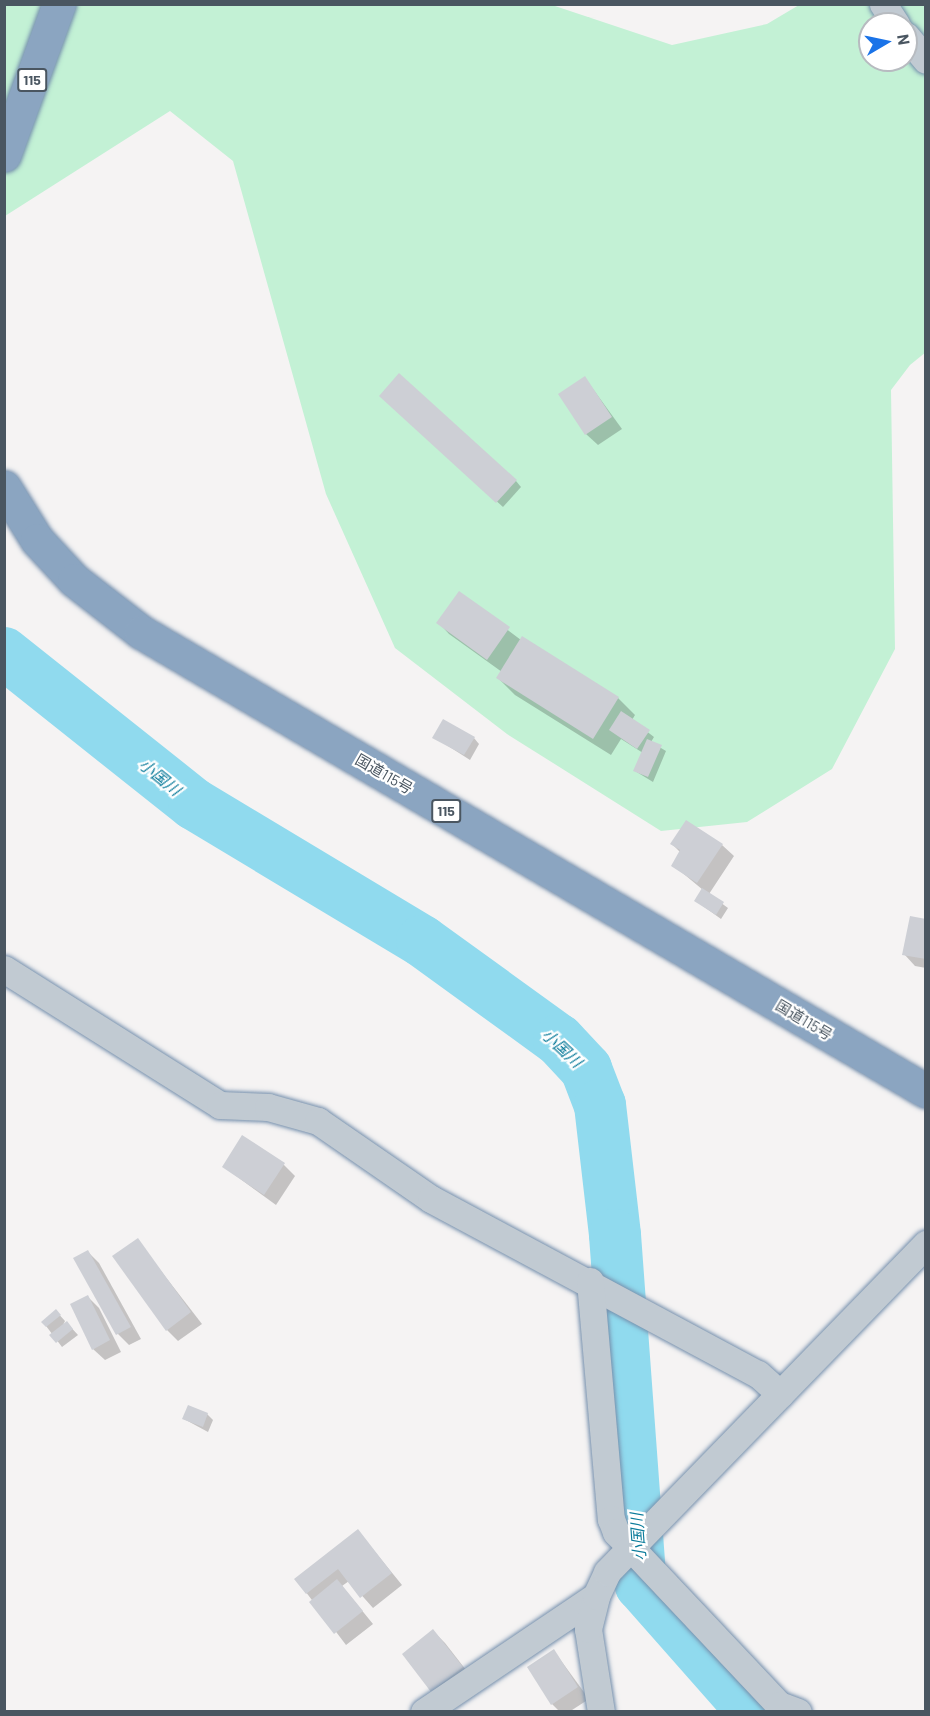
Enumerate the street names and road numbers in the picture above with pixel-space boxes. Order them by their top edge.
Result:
road number: 115 [17,69,47,91]
street label: 国道115号 [352,750,416,798]
road number: 115 [431,800,461,822]
street label: 国道115号 [772,996,836,1044]

